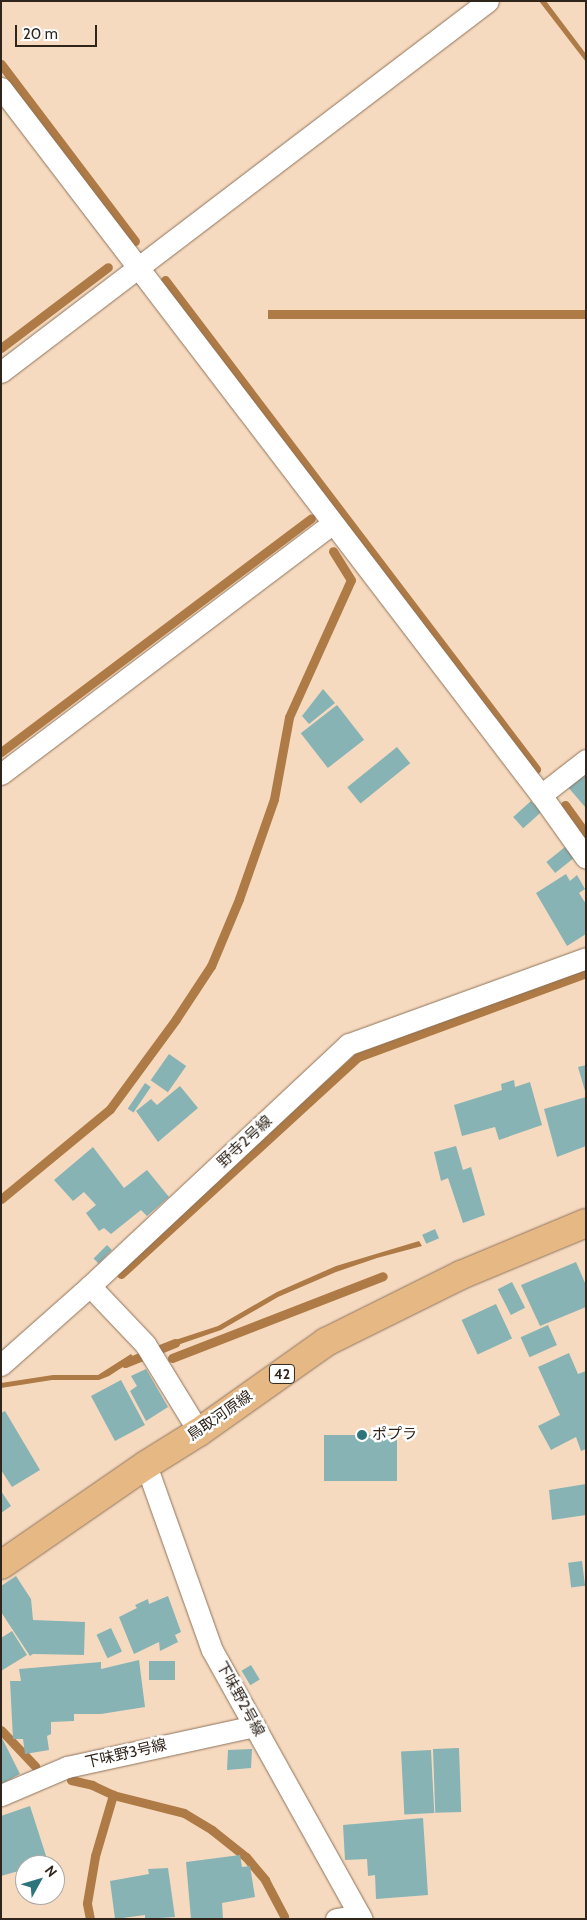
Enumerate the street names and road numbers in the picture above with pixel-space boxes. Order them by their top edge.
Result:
street label: 野寺2号線 [214,1112,276,1172]
road number: 42 [268,1362,296,1386]
street label: 鳥取河原線 [184,1387,256,1445]
street label: 下味野2号線 [212,1658,268,1740]
street label: 下味野3号線 [83,1736,169,1772]

